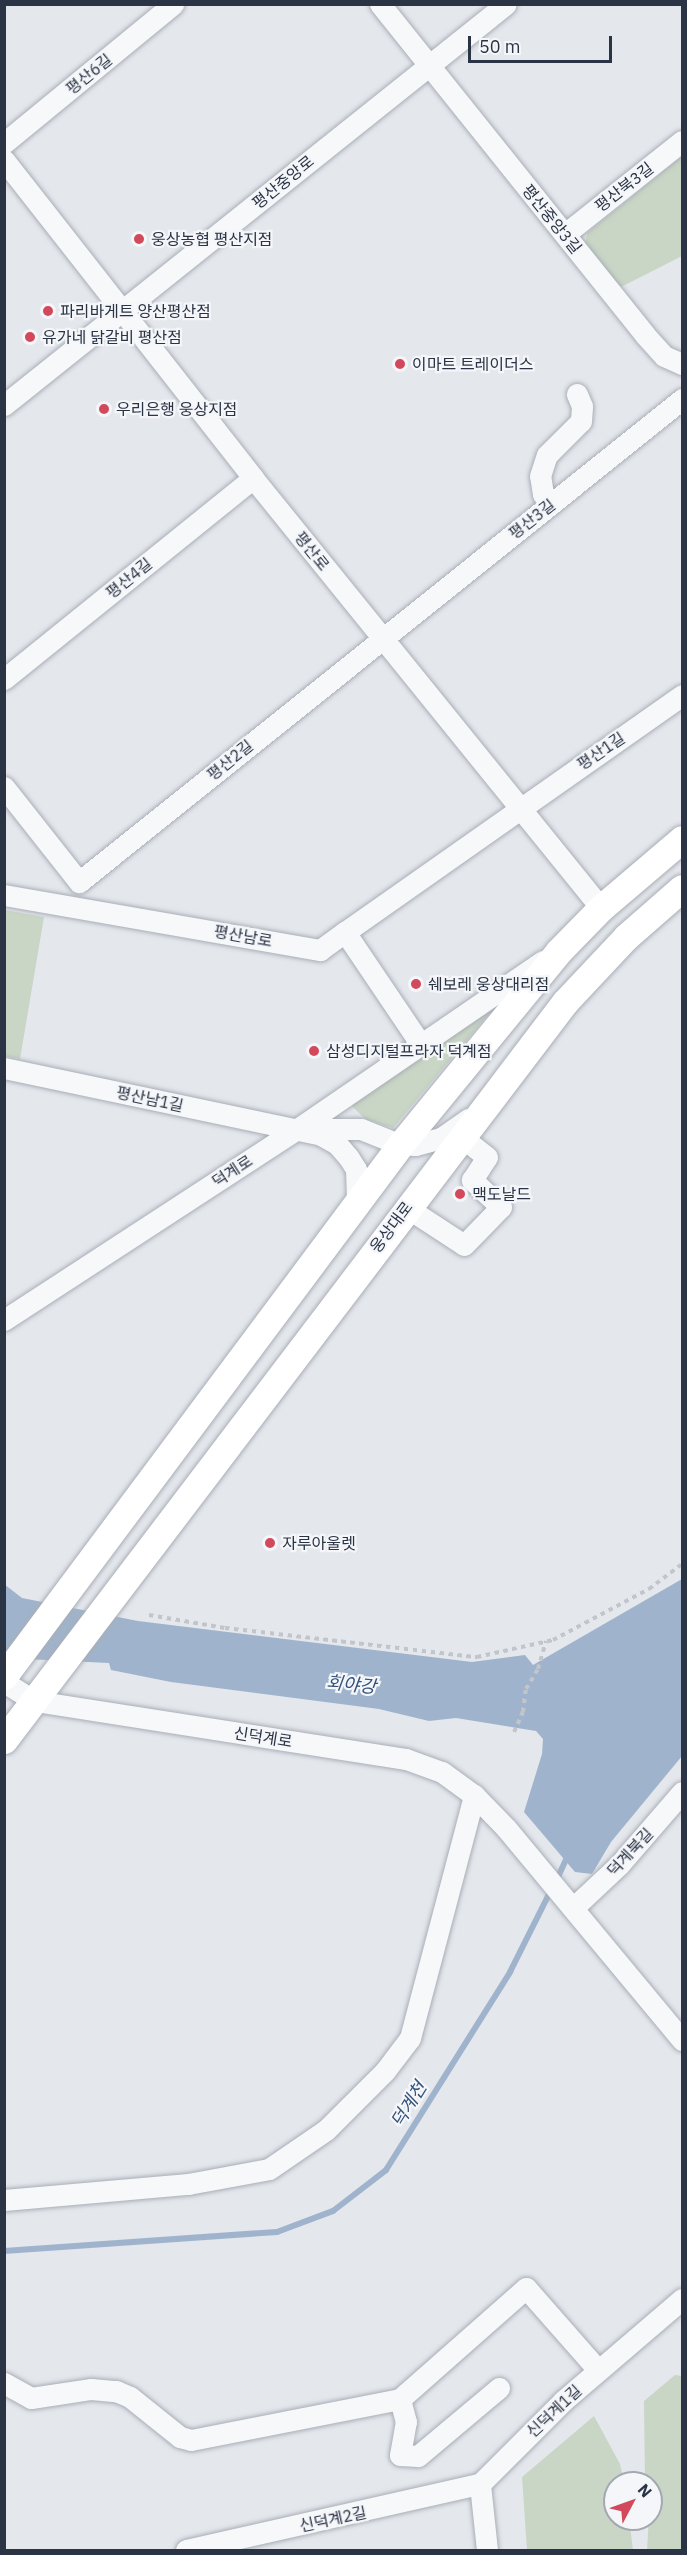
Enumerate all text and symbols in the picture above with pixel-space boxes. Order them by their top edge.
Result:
scale bar [471,24,615,62]
text: 50 m [479,35,521,58]
street label: 평산6길 [62,50,116,98]
street label: 평산중앙로 [248,151,318,213]
street label: 평산북3길 [591,158,657,216]
street label: 평산중앙3길 [518,181,586,257]
place label: 웅상농협 평산지점 [151,229,273,249]
marker: 웅상농협 평산지점 [132,232,146,246]
place label: 파리바게트 양산평산점 [60,301,211,321]
marker: 파리바게트 양산평산점 [41,304,55,318]
place label: 유가네 닭갈비 평산점 [42,327,182,347]
marker: 유가네 닭갈비 평산점 [23,330,37,344]
place label: 이마트 트레이더스 [412,354,534,374]
marker: 이마트 트레이더스 [393,357,407,371]
place label: 우리은행 웅상지점 [116,399,238,419]
marker: 우리은행 웅상지점 [97,402,111,416]
street label: 평산3길 [505,495,559,543]
street label: 평산로 [291,528,333,574]
street label: 평산4길 [102,554,156,602]
street label: 평산1길 [573,728,629,774]
street label: 평산2길 [203,736,257,784]
street label: 평산남로 [212,921,274,951]
place label: 쉐보레 웅상대리점 [428,974,550,994]
marker: 쉐보레 웅상대리점 [409,977,423,991]
place label: 삼성디지털프라자 덕계점 [326,1041,492,1061]
marker: 삼성디지털프라자 덕계점 [307,1044,321,1058]
street label: 평산남1길 [115,1082,185,1116]
street label: 덕계로 [208,1151,256,1191]
place label: 맥도날드 [472,1184,531,1204]
marker: 맥도날드 [453,1187,467,1201]
street label: 웅상대로 [366,1198,416,1256]
place label: 자루아울렛 [282,1533,356,1553]
marker: 자루아울렛 [263,1536,277,1550]
water label: 회야강 [325,1672,377,1698]
street label: 신덕계로 [232,1723,294,1751]
street label: 덕계북길 [603,1824,657,1880]
water label: 덕계천 [387,2078,431,2132]
street label: 신덕계1길 [522,2381,586,2441]
north arrow [603,2471,663,2531]
text: N [634,2480,656,2501]
street label: 신덕계2길 [298,2502,368,2536]

